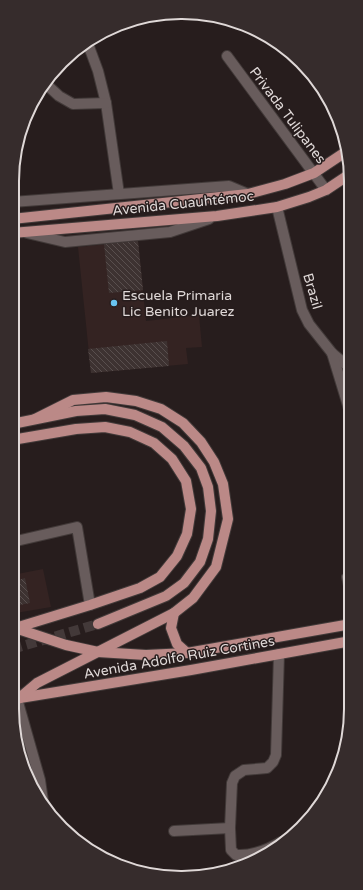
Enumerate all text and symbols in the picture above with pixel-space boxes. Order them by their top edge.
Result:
street label: Privada Tulipanes [246,64,330,167]
street label: Avenida Cuauhtémoc [111,188,255,219]
street label: Brazil [299,271,326,311]
place label: Escuela Primaria Lic Benito Juarez [122,287,235,320]
marker: Escuela Primaria Lic Benito Juarez [109,298,119,308]
street label: Avenida Adolfo Ruiz Cortines [82,632,276,683]

